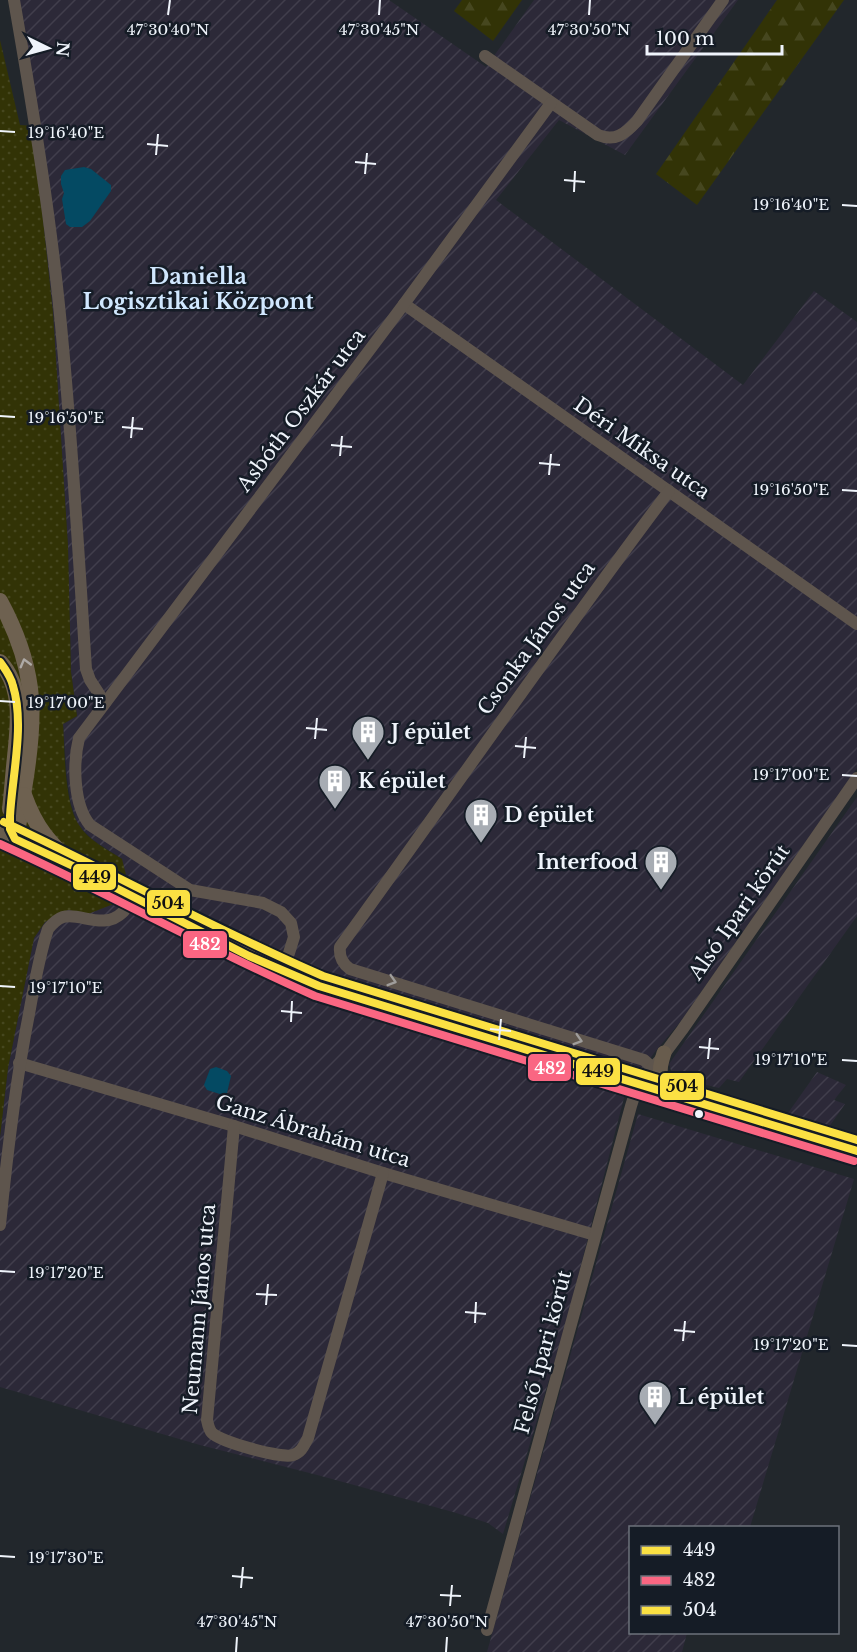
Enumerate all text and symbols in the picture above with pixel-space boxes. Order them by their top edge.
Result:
north arrow [18,18,78,78]
scale bar [647,18,782,56]
text: 47°30'40"N [127,20,209,39]
text: 47°30'45"N [339,20,419,39]
text: 47°30'50"N [548,20,630,39]
text: 100 m [656,28,714,50]
text: N [52,41,74,58]
text: 19°16'40"E [28,123,104,142]
text: 19°16'40"E [753,195,829,214]
district label: Daniella Logisztikai Központ [82,263,314,315]
street label: Asbóth Oszkár utca [231,323,371,497]
street label: Déri Miksa utca [569,392,715,504]
text: 19°16'50"E [28,408,104,427]
text: 19°16'50"E [753,480,829,499]
street label: Csonka János utca [472,556,600,719]
one-way arrow [19,658,32,668]
text: 19°17'00"E [28,693,104,712]
building icon: J épület [350,714,386,761]
place label: J épület [387,720,471,744]
building icon: K épület [317,763,353,810]
text: 19°17'00"E [753,765,829,784]
place label: K épület [358,769,446,793]
building icon: D épület [463,797,499,844]
place label: D épület [504,803,594,827]
street label: Alsó Ipari körút [683,839,795,985]
building icon: Interfood [643,844,679,891]
place label: Interfood [537,850,638,874]
line badge: 449 [72,863,117,891]
text: 449 [79,867,111,887]
line badge: 504 [146,889,191,917]
text: 504 [152,893,184,913]
line badge: 482 [182,930,228,959]
text: 482 [189,934,221,954]
one-way arrow [386,974,396,986]
text: 19°17'10"E [30,978,102,997]
one-way arrow [572,1033,583,1045]
text: 19°17'10"E [755,1050,827,1069]
line badge: 482 [527,1053,572,1082]
line badge: 449 [575,1057,621,1086]
text: 482 [534,1058,566,1078]
text: 449 [582,1061,614,1081]
line badge: 504 [659,1072,705,1101]
text: 504 [666,1076,698,1096]
street label: Ganz Ábrahám utca [213,1089,414,1172]
unlabelled marker [693,1108,705,1120]
street label: Neumann János utca [178,1202,220,1415]
text: 19°17'20"E [28,1263,104,1282]
street label: Felső Ipari körút [510,1267,576,1436]
text: 19°17'20"E [753,1335,829,1354]
building icon: L épület [637,1379,673,1426]
place label: L épület [678,1385,764,1409]
legend [629,1526,839,1634]
text: 449 [683,1539,716,1561]
text: 19°17'30"E [28,1548,104,1567]
text: 482 [683,1569,716,1591]
text: 504 [683,1599,717,1621]
text: 47°30'45"N [197,1612,277,1631]
text: 47°30'50"N [406,1612,488,1631]

